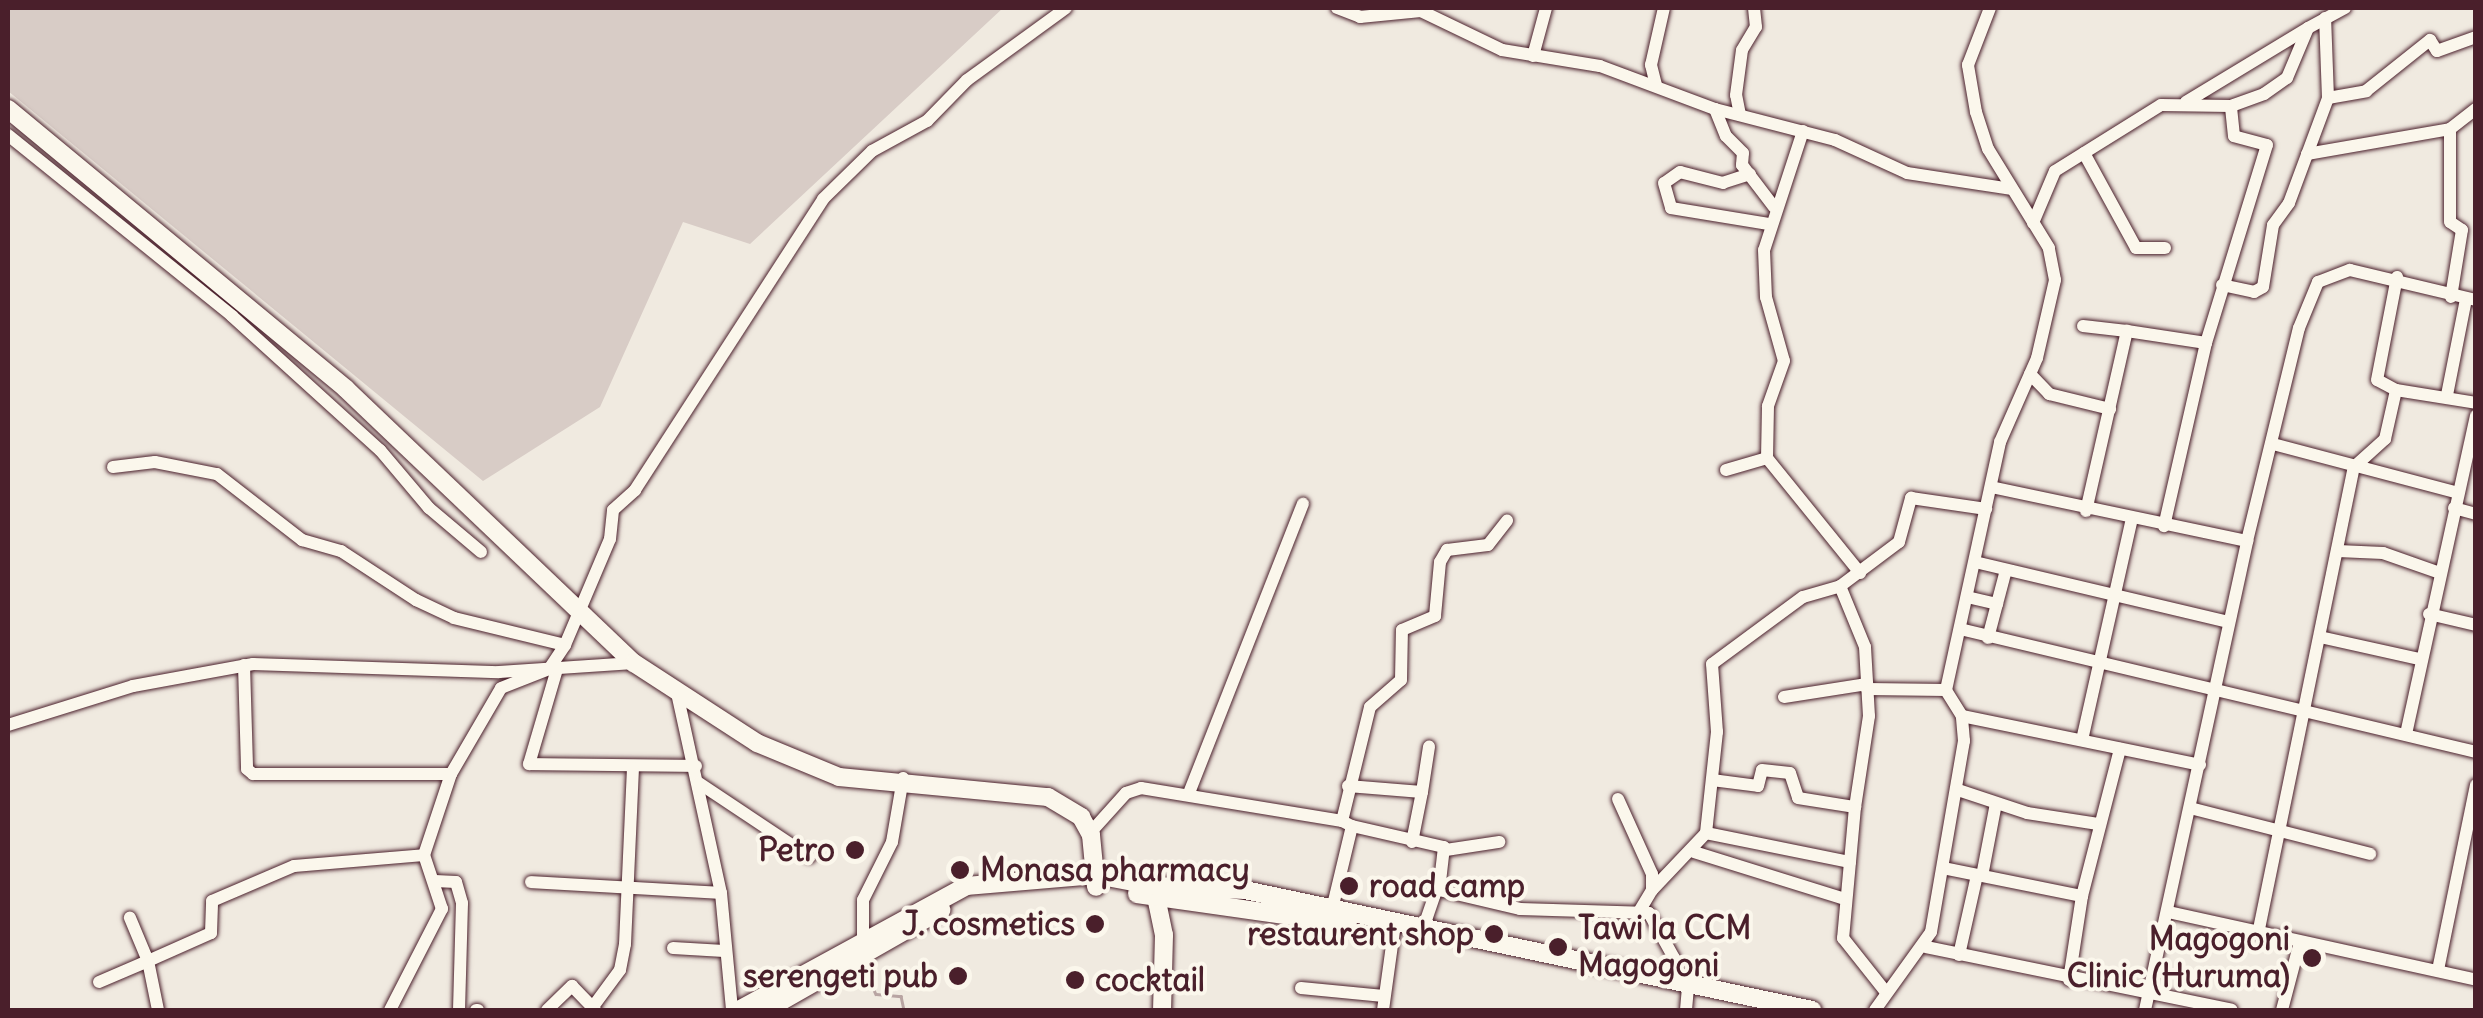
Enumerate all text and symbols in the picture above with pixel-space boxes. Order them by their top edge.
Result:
place label: Petro [758,831,835,869]
marker: Petro [844,839,866,861]
place label: Monasa pharmacy [980,851,1250,889]
marker: Monasa pharmacy [949,859,971,881]
place label: road camp [1369,867,1525,905]
marker: road camp [1338,875,1360,897]
place label: J. cosmetics [902,905,1075,943]
place label: Tawi la CCM Magogoni [1578,910,1751,985]
marker: J. cosmetics [1084,913,1106,935]
place label: restaurent shop [1247,915,1474,953]
place label: Magogoni Clinic (Huruma) [2067,921,2290,996]
marker: restaurent shop [1483,923,1505,945]
marker: Tawi la CCM Magogoni [1547,936,1569,958]
marker: Magogoni Clinic (Huruma) [2299,945,2325,971]
place label: serengeti pub [743,957,938,995]
place label: cocktail [1095,961,1205,999]
marker: serengeti pub [947,965,969,987]
marker: cocktail [1064,969,1086,991]

